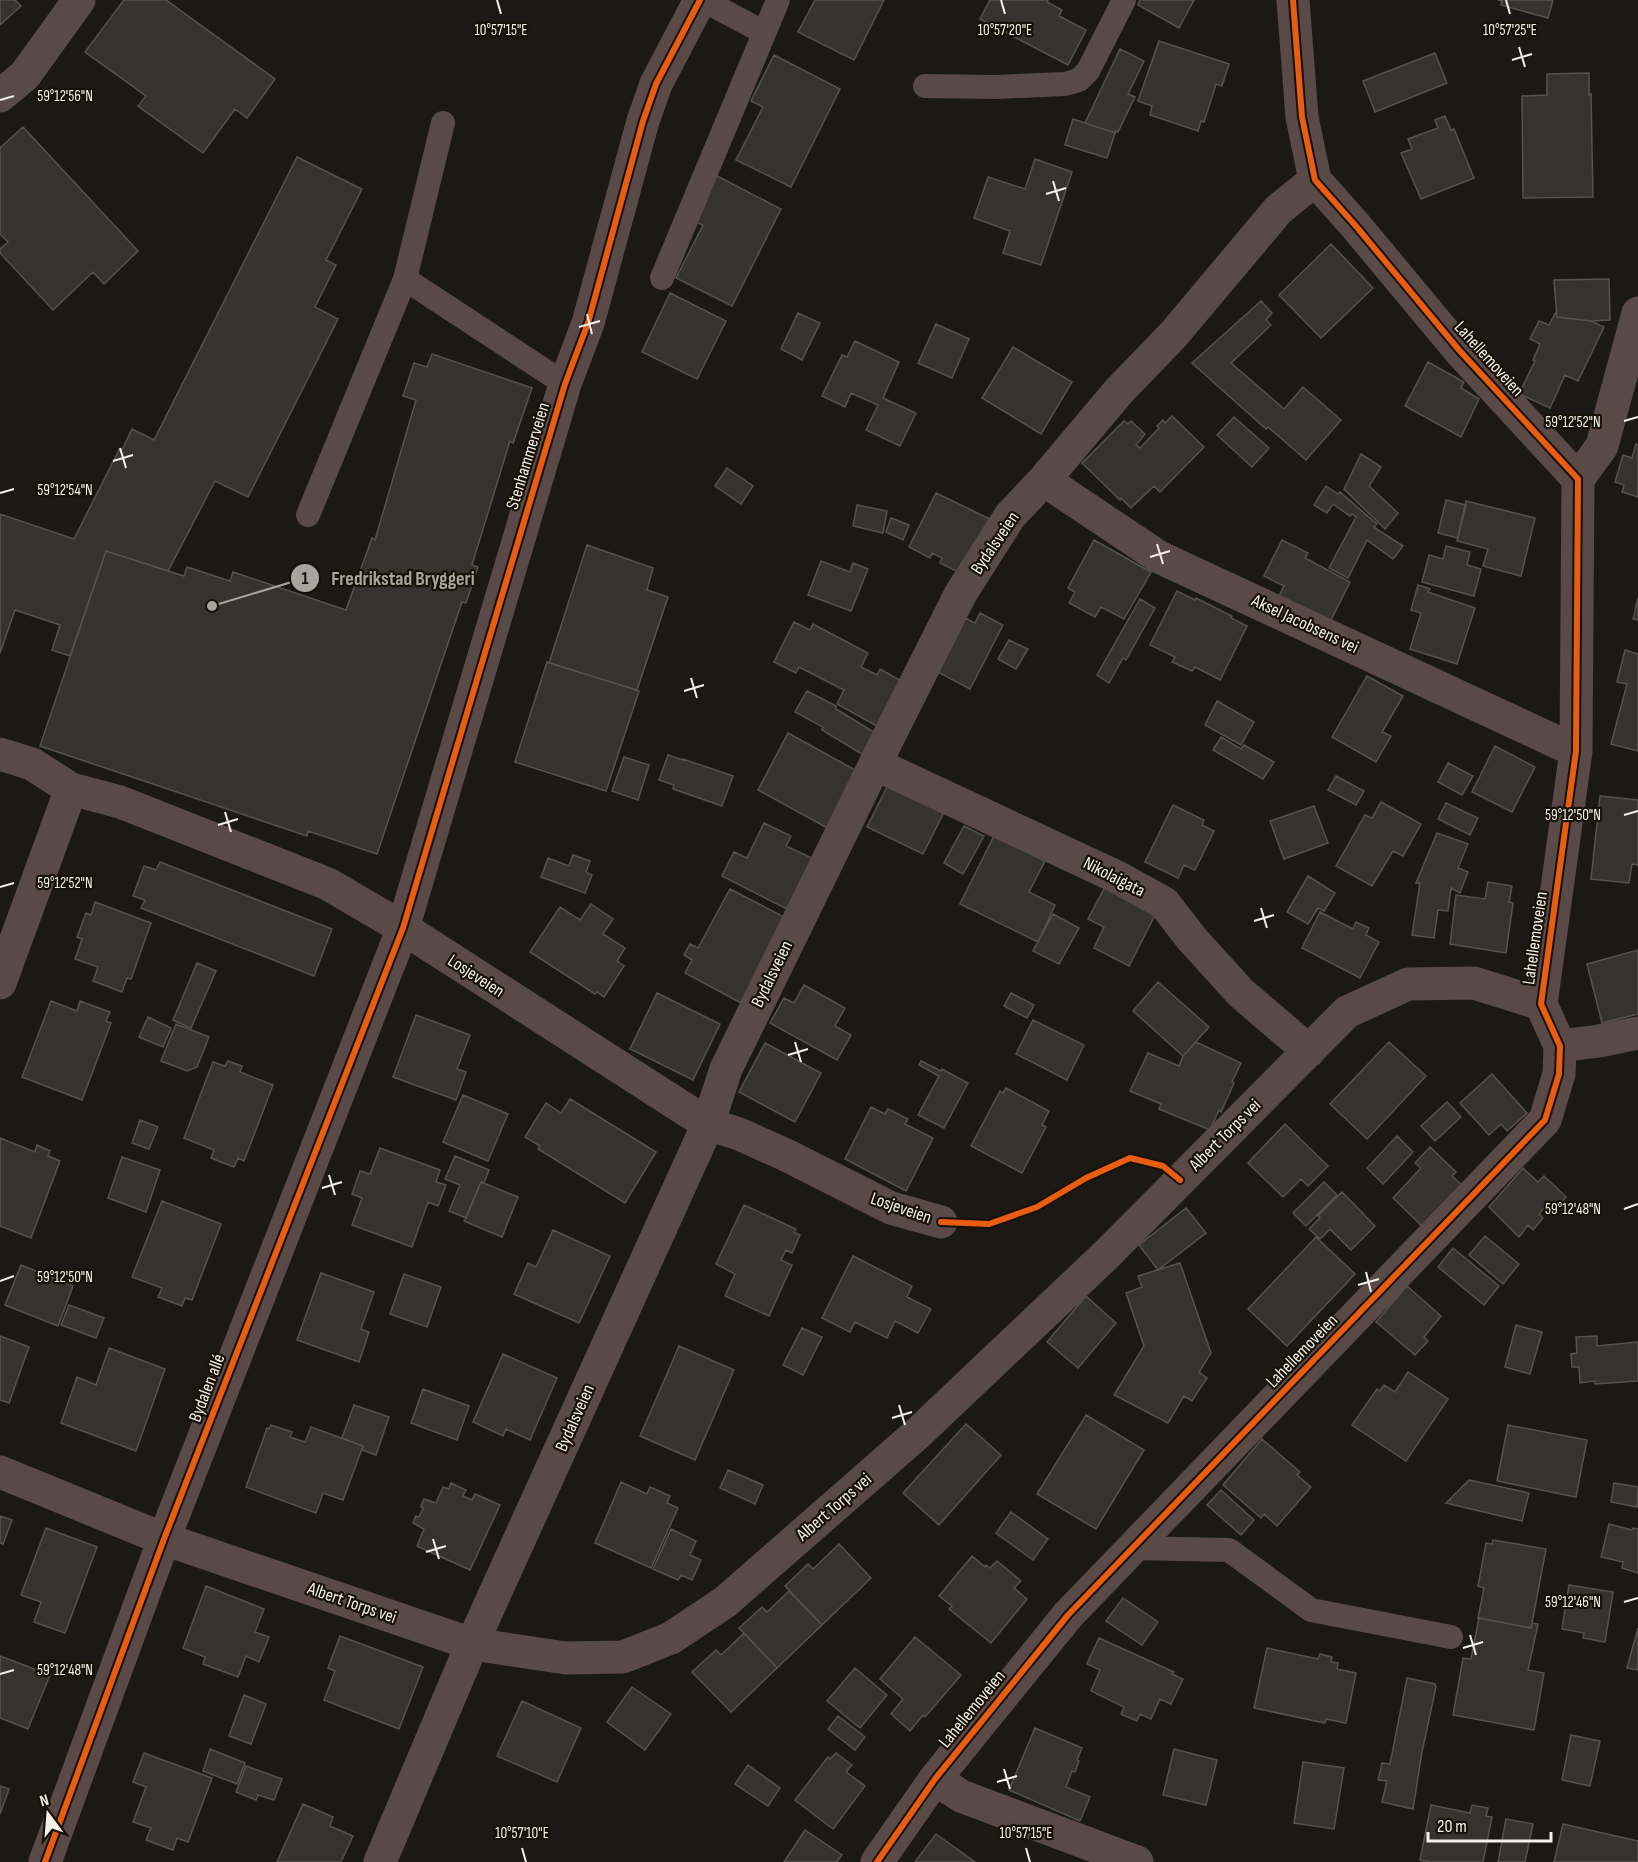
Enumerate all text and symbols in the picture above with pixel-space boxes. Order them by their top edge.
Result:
text: 10°57'15"E [475,21,527,40]
text: 10°57'20"E [978,21,1032,40]
text: 10°57'25"E [1483,21,1537,40]
text: 59°12'56"N [37,87,93,106]
street label: Lahellemoveien [1450,317,1528,401]
street label: Stenhammerveien [502,400,554,512]
text: 59°12'52"N [1545,413,1601,432]
text: 59°12'54"N [37,481,93,500]
street label: Bydalsveien [966,508,1024,578]
callout: Fredrikstad Bryggeri [290,559,487,597]
text: Fredrikstad Bryggeri [331,567,475,591]
text: 1 [301,568,309,589]
street label: Aksel Jacobsens vei [1247,590,1362,658]
text: 59°12'50"N [1545,806,1601,825]
street label: Nikolaigata [1080,853,1148,901]
text: 59°12'52"N [37,874,93,893]
street label: Lahellemoveien [1518,890,1552,986]
street label: Bydalsveien [747,937,797,1011]
street label: Losjeveien [444,950,508,1002]
street label: Albert Torps vei [1184,1095,1265,1176]
street label: Losjeveien [868,1188,934,1228]
text: 59°12'48"N [1545,1200,1601,1219]
text: 59°12'50"N [37,1268,93,1287]
street label: Lahellemoveien [1262,1310,1342,1392]
street label: Bydalen allé [184,1351,230,1425]
street label: Bydalsveien [551,1381,599,1455]
street label: Albert Torps vei [791,1469,876,1546]
street label: Albert Torps vei [304,1578,399,1628]
text: 59°12'46"N [1545,1593,1601,1612]
text: 59°12'48"N [37,1661,93,1680]
street label: Lahellemoveien [934,1666,1010,1752]
north arrow [18,1784,78,1844]
text: N [38,1791,51,1811]
scale bar [1428,1805,1551,1843]
text: 20 m [1437,1816,1467,1837]
text: 10°57'10"E [495,1824,549,1843]
text: 10°57'15"E [1000,1824,1052,1843]

